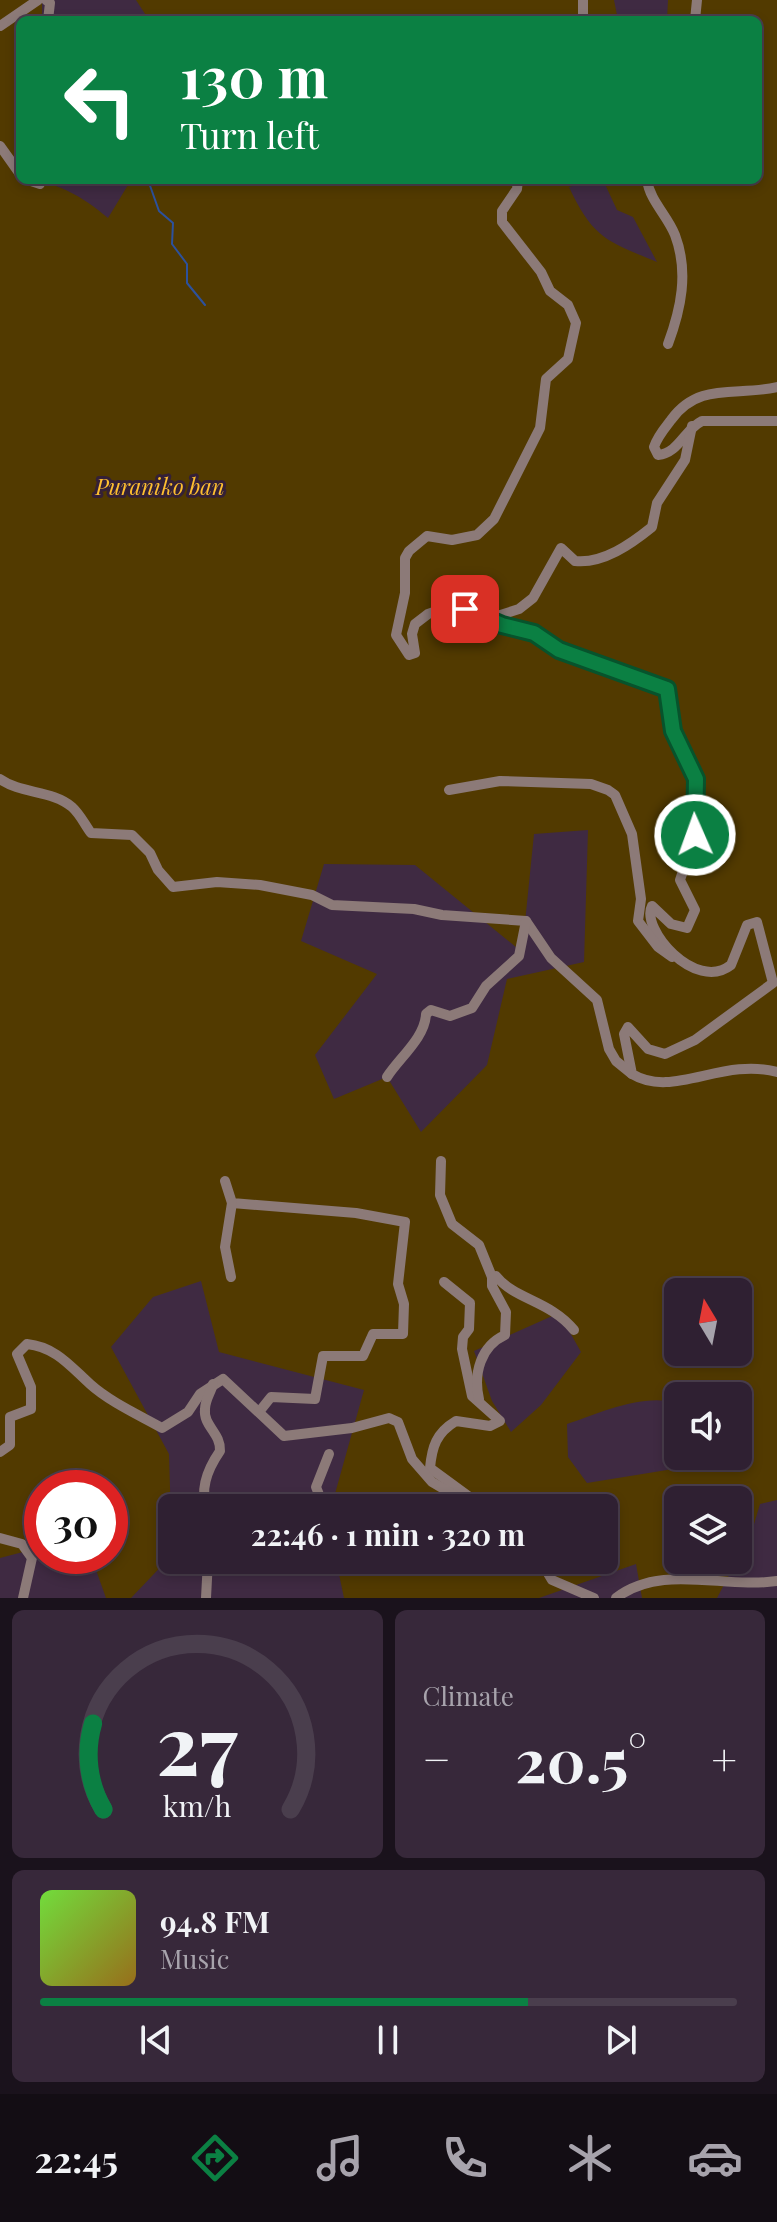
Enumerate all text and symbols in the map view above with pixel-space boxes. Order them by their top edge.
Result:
text: 130 m [180,38,328,113]
icon: left [48,48,152,152]
text: Turn left [180,110,319,158]
park label: Puraniko ban [94,471,225,501]
pin [431,575,499,643]
icon: arrive [443,587,487,631]
position arrow [653,793,737,877]
north arrow [664,1278,752,1366]
map controls [664,1278,752,1574]
button: sound [664,1382,752,1470]
speed limit sign: 30 [24,1470,128,1574]
button: layers [664,1486,752,1574]
text: 22:46 · 1 min · 320 m [251,1514,525,1554]
text: Climate [423,1678,514,1713]
text: 27 [157,1686,238,1797]
text: 20.5° [515,1718,647,1798]
text: − [423,1728,451,1787]
text: + [711,1728,737,1787]
text: km/h [163,1786,232,1824]
text: 94.8 FM [160,1901,270,1941]
text: Music [160,1941,229,1976]
icon: previous [134,2018,178,2062]
icon: pause [366,2018,410,2062]
icon: next [599,2018,643,2062]
icon: directions [187,2130,243,2186]
icon: music [312,2130,368,2186]
icon: phone [437,2130,493,2186]
icon: climate [562,2130,618,2186]
icon: car [687,2130,743,2186]
text: 22:45 [34,2134,118,2182]

